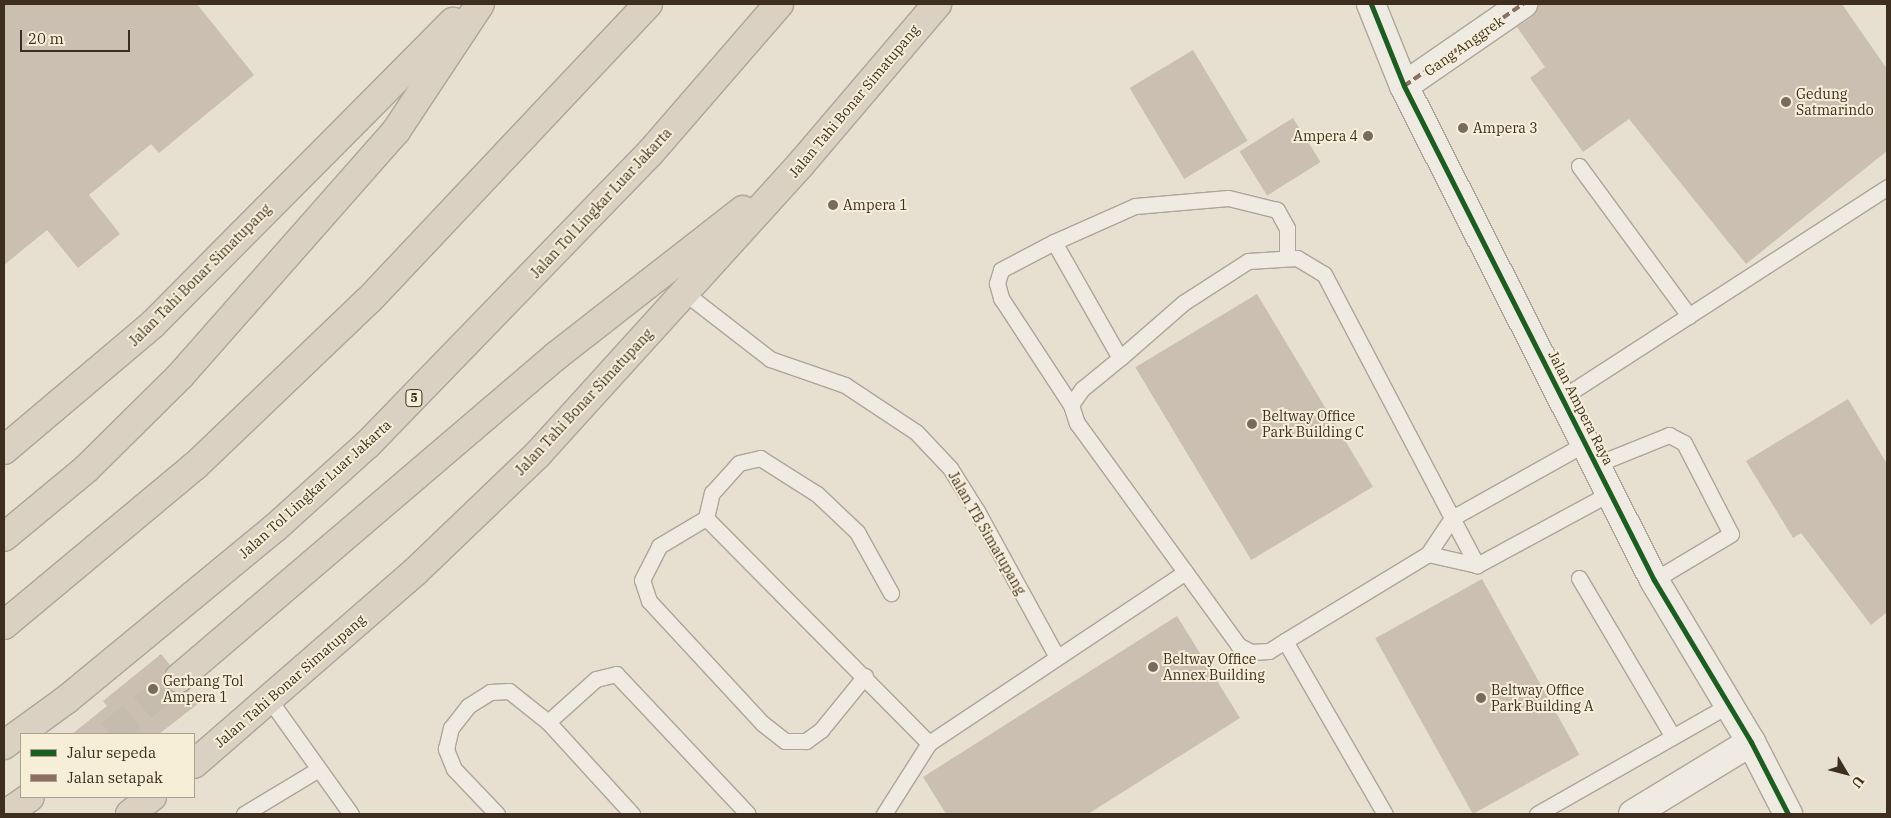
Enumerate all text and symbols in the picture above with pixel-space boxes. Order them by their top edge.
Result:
street label: Gang Anggrek [1421,12,1507,80]
scale bar [22,20,132,52]
street label: Jalan Tahi Bonar Simatupang [785,21,923,181]
text: 20 m [28,29,64,48]
place label: Gedung Satmarindo [1796,86,1874,118]
marker: Gedung Satmarindo [1780,96,1792,108]
place label: Ampera 3 [1473,120,1538,136]
marker: Ampera 3 [1457,122,1469,134]
street label: Jalan Tol Lingkar Luar Jakarta [527,124,675,282]
place label: Ampera 4 [1293,128,1358,144]
marker: Ampera 4 [1362,130,1374,142]
place label: Ampera 1 [843,197,908,213]
marker: Ampera 1 [827,199,839,211]
street label: Jalan Tahi Bonar Simatupang [125,200,275,350]
street label: Jalan Tahi Bonar Simatupang [512,325,656,479]
street label: Jalan Ampera Raya [1545,348,1617,468]
road number: 5 [405,388,423,408]
place label: Beltway Office Park Building C [1262,408,1364,441]
street label: Jalan Tol Lingkar Luar Jakarta [235,416,395,562]
marker: Beltway Office Park Building C [1246,418,1258,430]
street label: Jalan TB Simatupang [945,468,1029,598]
street label: Jalan Tahi Bonar Simatupang [211,611,369,751]
place label: Beltway Office Annex Building [1163,651,1265,684]
marker: Beltway Office Annex Building [1147,661,1159,673]
place label: Gerbang Tol Ampera 1 [163,673,243,706]
place label: Beltway Office Park Building A [1491,682,1594,714]
marker: Gerbang Tol Ampera 1 [147,683,159,695]
marker: Beltway Office Park Building A [1475,692,1487,704]
legend [20,733,195,798]
text: Jalur sepeda [67,743,156,762]
north arrow [1821,748,1871,798]
text: Jalan setapak [67,768,163,787]
text: U [1848,772,1868,792]

